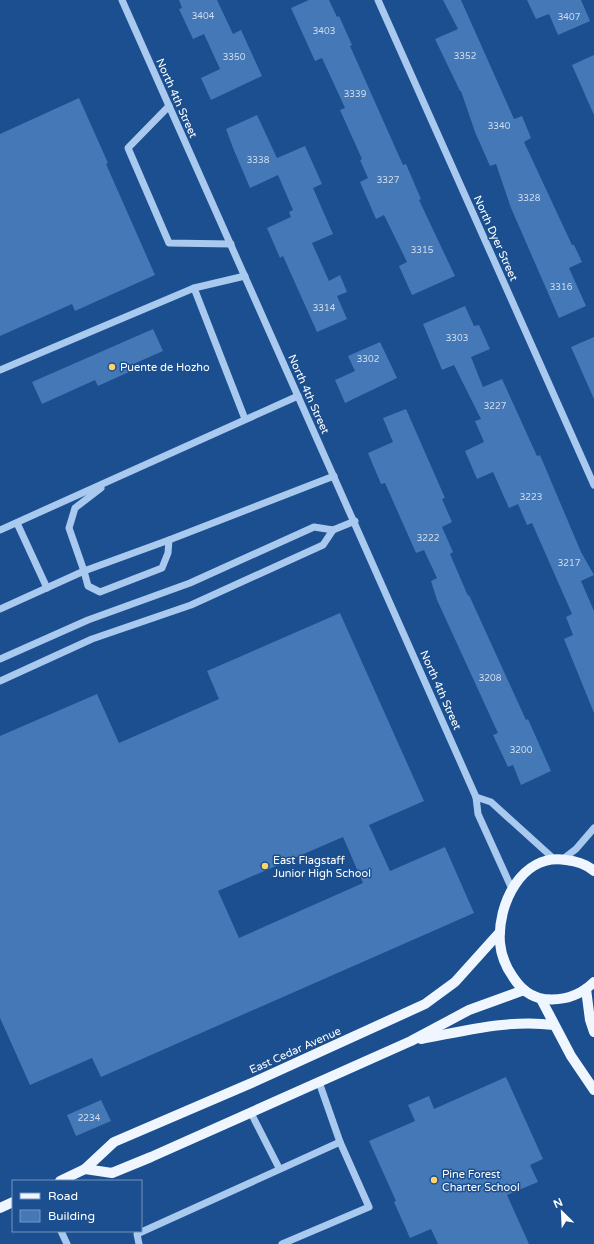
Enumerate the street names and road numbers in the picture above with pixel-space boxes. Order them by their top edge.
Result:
street label: North 4th Street [153,57,200,140]
street label: North Dyer Street [471,193,520,283]
street label: North 4th Street [285,353,332,436]
street label: North 4th Street [417,649,464,732]
street label: East Cedar Avenue [247,1024,343,1076]

